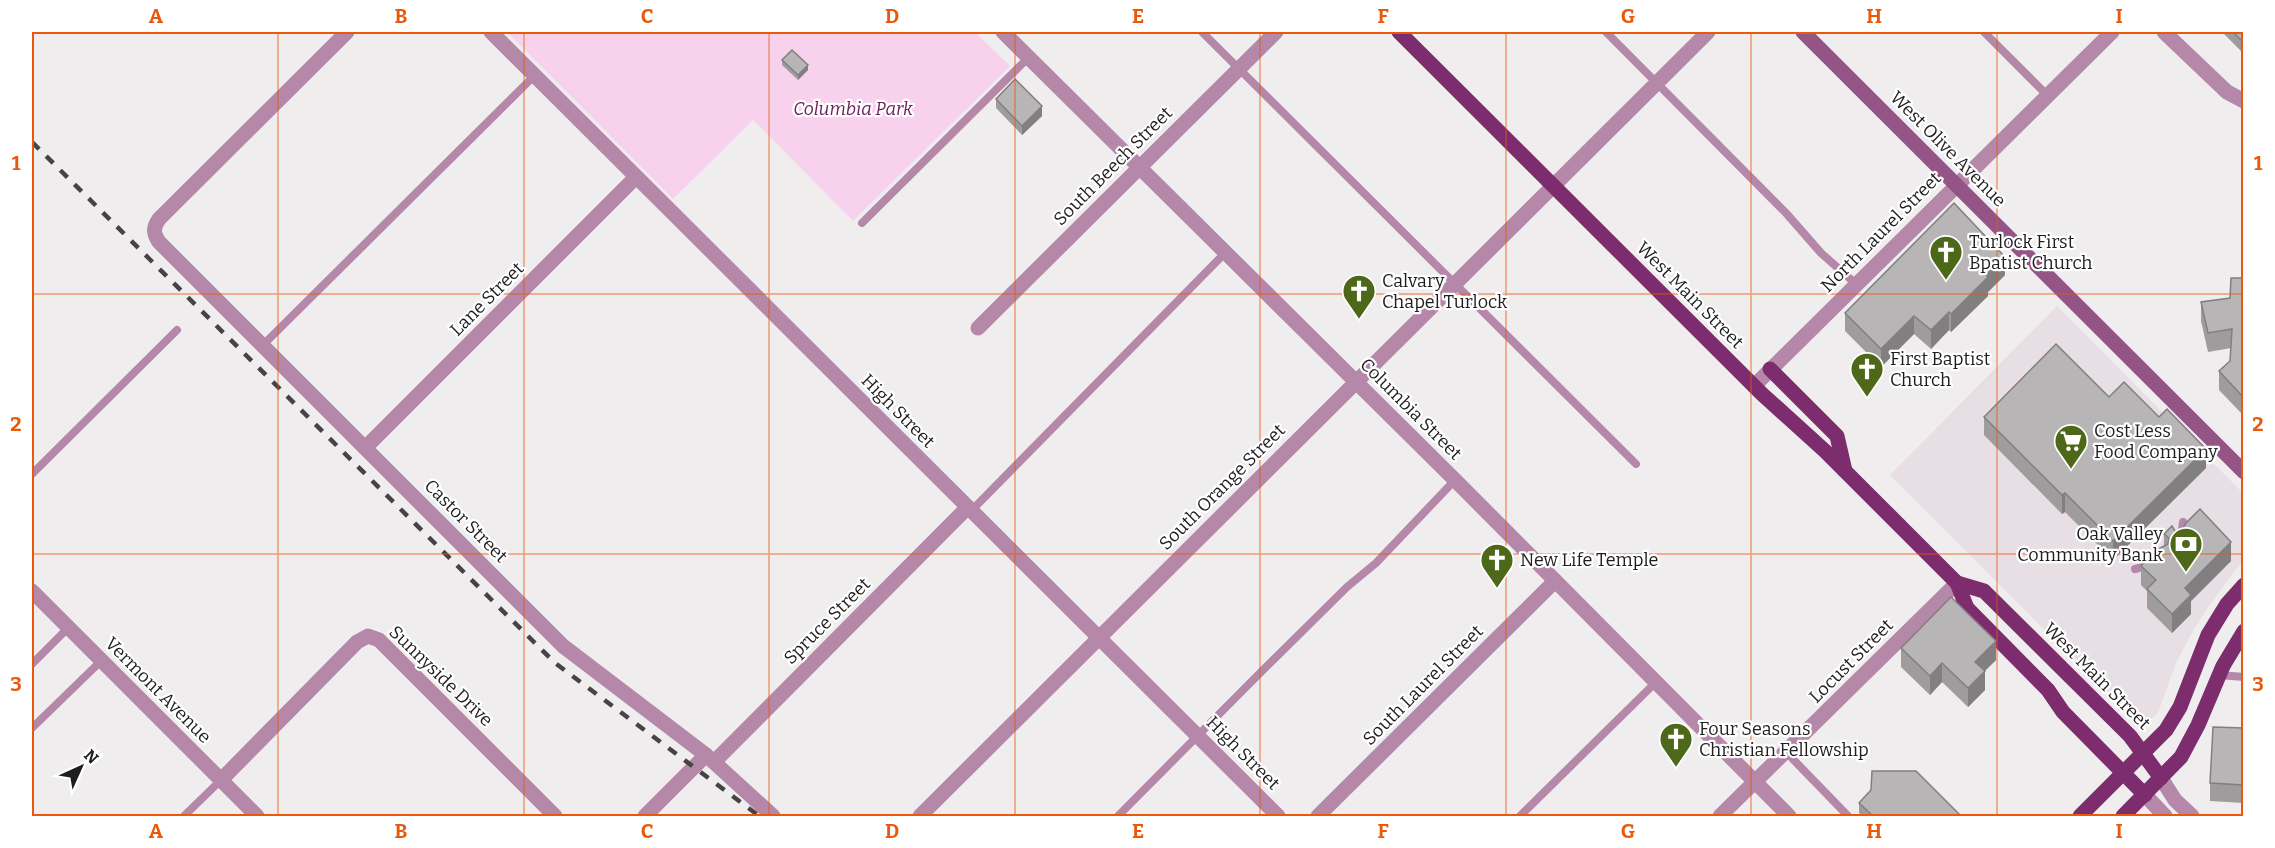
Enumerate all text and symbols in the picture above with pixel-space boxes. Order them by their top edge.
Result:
text: A [149,4,164,28]
text: B [395,4,408,28]
text: C [641,4,653,28]
text: D [885,4,899,28]
text: E [1132,4,1144,28]
text: F [1377,4,1389,28]
text: G [1621,4,1635,28]
text: H [1866,4,1882,28]
text: I [2115,4,2123,28]
street label: West Olive Avenue [1885,86,2011,212]
park label: Columbia Park [793,98,913,120]
street label: South Beech Street [1049,102,1177,230]
text: 1 [12,151,21,175]
text: 1 [2254,151,2263,175]
street label: North Laurel Street [1816,167,1946,297]
place label: Turlock First Bpatist Church [1969,231,2093,274]
church icon: Turlock First Bpatist Church [1928,234,1964,281]
street label: West Main Street [1632,237,1748,353]
street label: Lane Street [446,257,529,340]
place label: Calvary Chapel Turlock [1382,270,1508,313]
church icon: Calvary Chapel Turlock [1341,273,1377,320]
place label: First Baptist Church [1890,348,1991,391]
church icon: First Baptist Church [1849,351,1885,398]
street label: Columbia Street [1356,354,1467,465]
street label: High Street [857,370,940,453]
text: 2 [10,412,22,436]
text: 2 [2252,412,2264,436]
street label: South Orange Street [1154,419,1290,555]
place label: Cost Less Food Company [2094,420,2218,463]
supermarket icon: Cost Less Food Company [2053,423,2089,470]
street label: Castor Street [420,475,513,568]
place label: Oak Valley Community Bank [2017,523,2164,566]
bank icon: Oak Valley Community Bank [2168,526,2204,573]
church icon: New Life Temple [1479,542,1515,589]
place label: New Life Temple [1520,549,1658,571]
street label: Spruce Street [779,573,875,669]
street label: Locust Street [1804,614,1898,708]
street label: West Main Street [2039,618,2155,734]
street label: South Laurel Street [1358,620,1488,750]
street label: Sunnyside Drive [385,621,497,731]
street label: Vermont Avenue [100,632,216,748]
text: 3 [10,672,22,696]
text: 3 [2252,672,2264,696]
street label: High Street [1202,712,1285,795]
place label: Four Seasons Christian Fellowship [1699,718,1869,761]
church icon: Four Seasons Christian Fellowship [1658,721,1694,768]
north arrow [51,737,111,797]
text: N [80,746,102,768]
text: A [149,819,164,843]
text: B [395,819,408,843]
text: C [641,819,653,843]
text: D [885,819,899,843]
text: E [1132,819,1144,843]
text: F [1377,819,1389,843]
text: G [1621,819,1635,843]
text: H [1866,819,1882,843]
text: I [2115,819,2123,843]

